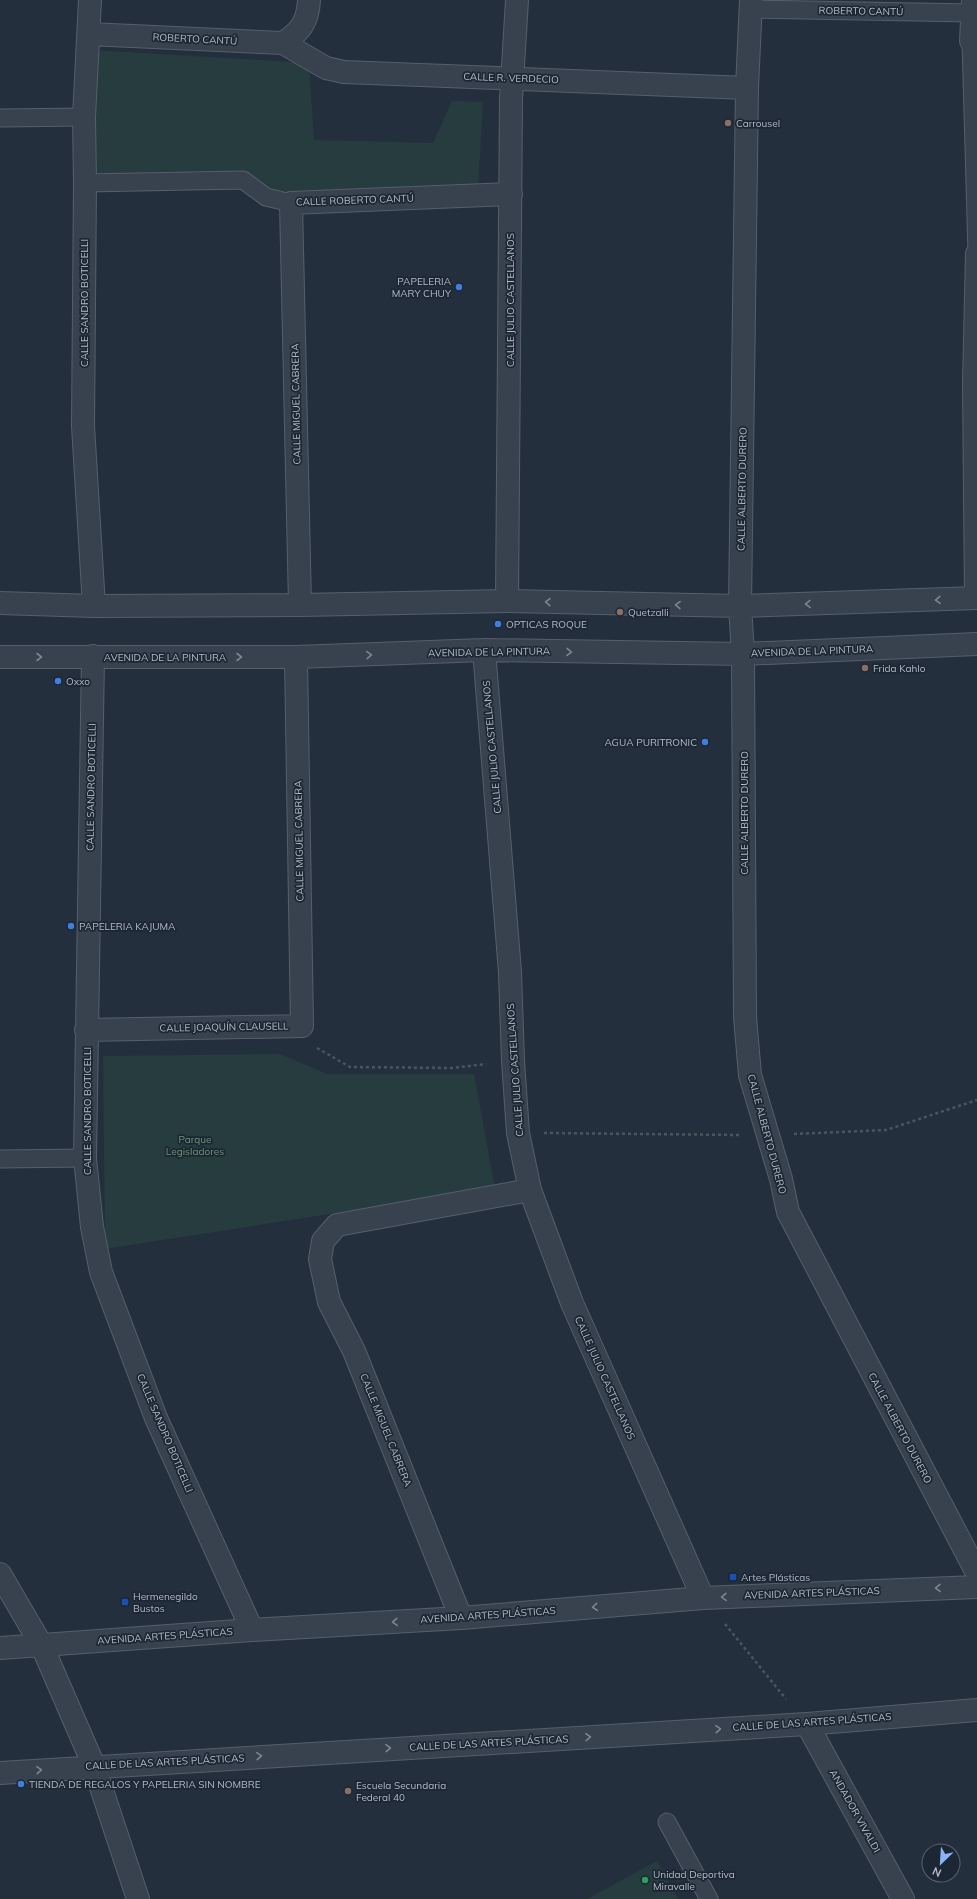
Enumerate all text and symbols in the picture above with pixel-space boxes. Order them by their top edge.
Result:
street label: ROBERTO CANTÚ [819,4,903,18]
street label: ROBERTO CANTÚ [152,30,238,48]
street label: CALLE R. VERDECIO [463,70,559,86]
place label: Carrousel [736,117,780,130]
marker: Carrousel [723,118,733,128]
street label: CALLE ROBERTO CANTÚ [296,191,414,209]
street label: CALLE JULIO CASTELLANOS [504,233,517,367]
street label: CALLE SANDRO BOTICELLI [78,239,91,367]
place label: PAPELERIA MARY CHUY [392,275,452,300]
marker: PAPELERIA MARY CHUY [454,282,464,292]
street label: CALLE MIGUEL CABRERA [288,343,304,465]
street label: CALLE ALBERTO DURERO [734,427,750,551]
one-way arrow [935,596,941,604]
one-way arrow [545,597,551,606]
one-way arrow [805,600,811,608]
one-way arrow [675,601,681,609]
place label: Quetzalli [628,606,669,619]
marker: Quetzalli [615,607,625,617]
place label: OPTICAS ROQUE [506,618,587,631]
marker: OPTICAS ROQUE [493,619,503,629]
street label: AVENIDA DE LA PINTURA [751,642,874,660]
street label: AVENIDA DE LA PINTURA [428,644,551,660]
one-way arrow [566,648,572,656]
one-way arrow [366,650,372,659]
street label: AVENIDA DE LA PINTURA [104,651,227,664]
one-way arrow [36,653,42,661]
one-way arrow [236,653,242,661]
place label: Frida Kahlo [873,662,926,675]
marker: Frida Kahlo [860,663,870,673]
place label: Oxxo [66,675,90,688]
marker: Oxxo [53,676,63,686]
street label: CALLE JULIO CASTELLANOS [480,680,504,814]
street label: CALLE SANDRO BOTICELLI [83,723,99,851]
place label: AGUA PURITRONIC [604,736,697,749]
marker: AGUA PURITRONIC [700,737,710,747]
street label: CALLE ALBERTO DURERO [738,751,751,875]
street label: CALLE MIGUEL CABRERA [291,780,307,902]
place label: PAPELERIA KAJUMA [79,920,176,933]
marker: PAPELERIA KAJUMA [66,921,76,931]
street label: CALLE JULIO CASTELLANOS [504,1003,526,1137]
street label: CALLE JOAQUÍN CLAUSELL [159,1019,289,1035]
street label: CALLE SANDRO BOTICELLI [81,1047,94,1175]
street label: CALLE ALBERTO DURERO [745,1073,789,1196]
park label: Parque Legisladores [166,1133,224,1158]
street label: CALLE JULIO CASTELLANOS [572,1314,638,1442]
street label: CALLE ALBERTO DURERO [865,1370,935,1486]
street label: CALLE SANDRO BOTICELLI [134,1372,196,1494]
street label: CALLE MIGUEL CABRERA [357,1372,415,1489]
place label: Artes Plásticas [741,1571,810,1584]
marker: Artes Plásticas [728,1572,738,1582]
street label: AVENIDA ARTES PLÁSTICAS [744,1584,880,1602]
one-way arrow [935,1584,941,1592]
place label: Hermenegildo Bustos [133,1590,198,1615]
one-way arrow [721,1592,727,1601]
marker: Hermenegildo Bustos [120,1597,130,1607]
one-way arrow [592,1602,598,1611]
street label: AVENIDA ARTES PLÁSTICAS [420,1604,556,1626]
one-way arrow [392,1617,398,1626]
street label: AVENIDA ARTES PLÁSTICAS [97,1625,233,1647]
street label: CALLE DE LAS ARTES PLÁSTICAS [732,1710,892,1734]
one-way arrow [715,1725,721,1733]
street label: CALLE DE LAS ARTES PLÁSTICAS [409,1732,569,1754]
one-way arrow [585,1732,591,1741]
one-way arrow [385,1744,391,1753]
street label: CALLE DE LAS ARTES PLÁSTICAS [85,1751,245,1773]
one-way arrow [256,1752,262,1761]
one-way arrow [36,1765,42,1774]
street label: ANDADOR VIVALDI [827,1767,883,1855]
place label: TIENDA DE REGALOS Y PAPELERIA SIN NOMBRE [29,1778,261,1791]
marker: TIENDA DE REGALOS Y PAPELERIA SIN NOMBRE [16,1779,26,1789]
place label: Escuela Secundaria Federal 40 [356,1779,446,1804]
marker: Escuela Secundaria Federal 40 [343,1786,353,1796]
north arrow [921,1843,961,1883]
text: N [930,1864,943,1880]
place label: Unidad Deportiva Miravalle [653,1868,735,1893]
marker: Unidad Deportiva Miravalle [640,1875,650,1885]

